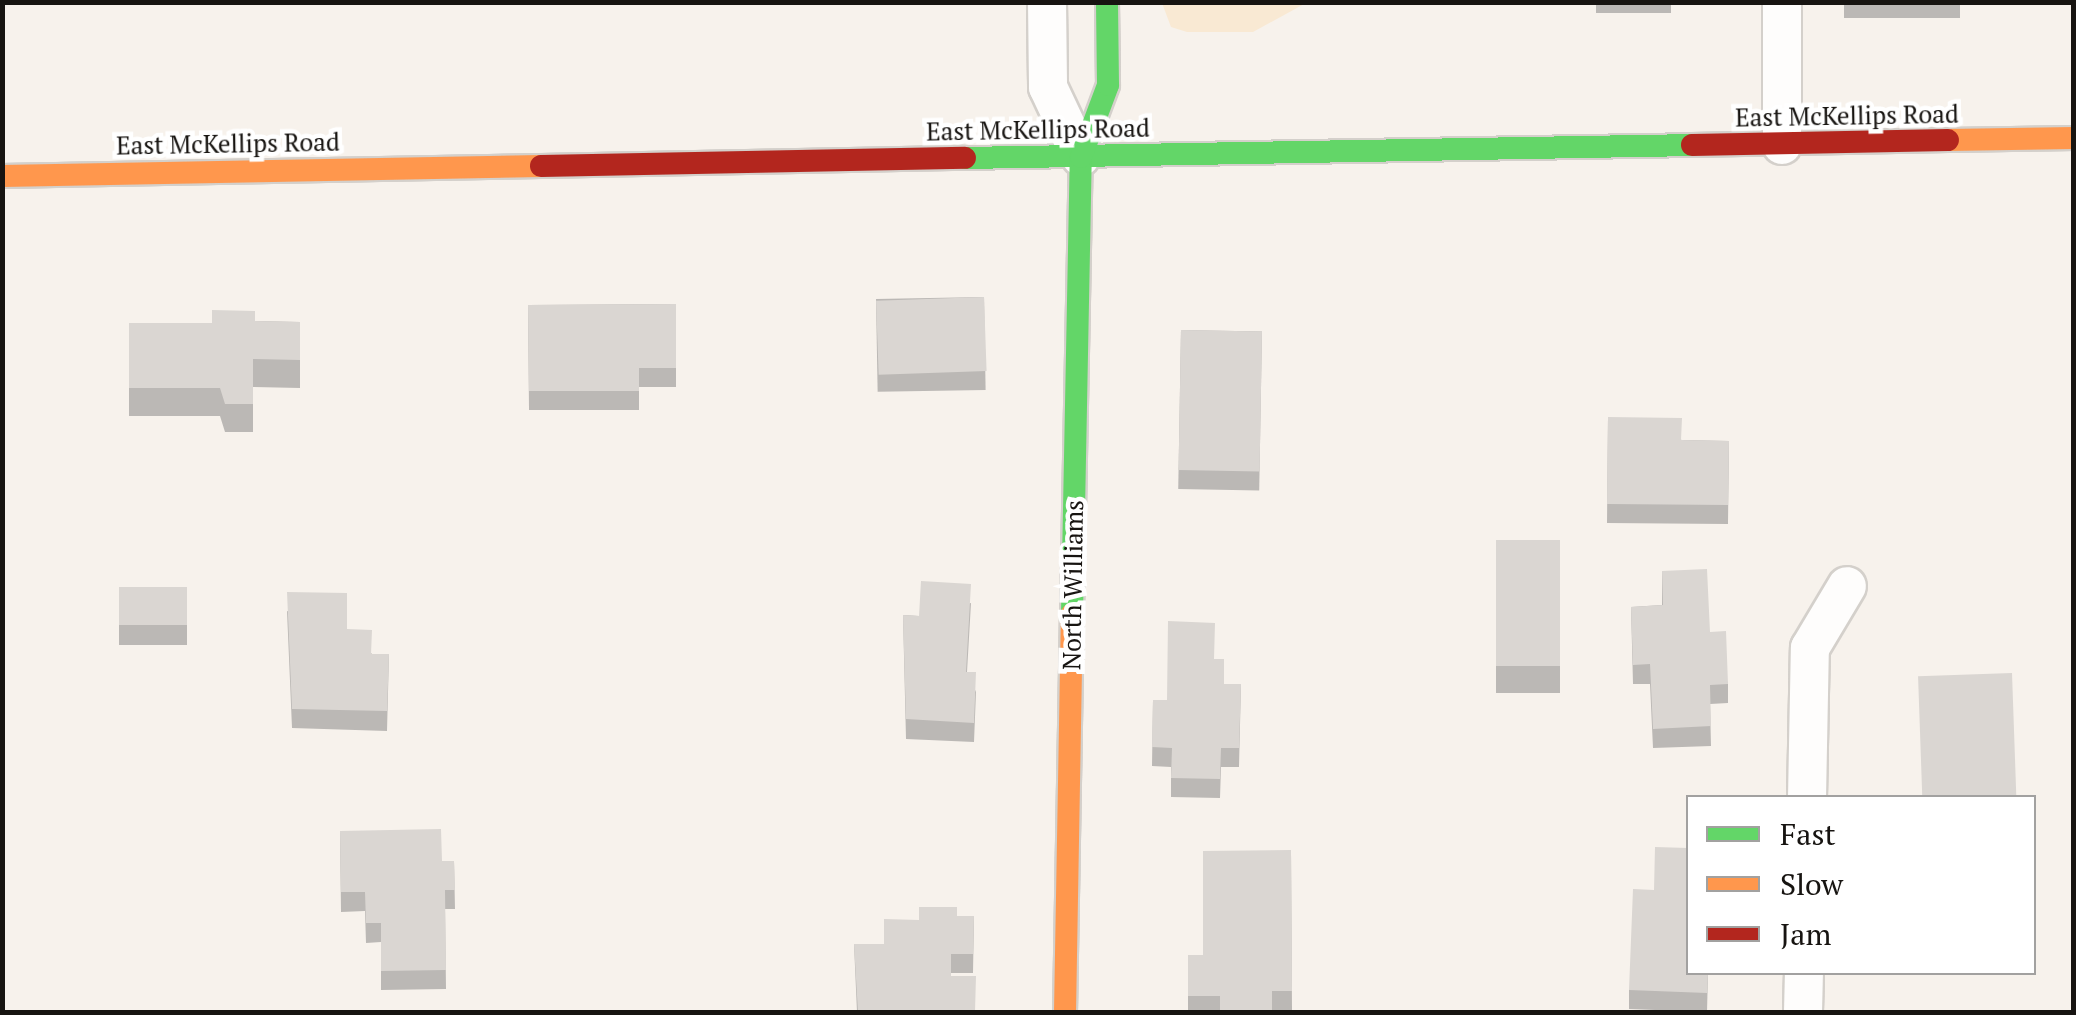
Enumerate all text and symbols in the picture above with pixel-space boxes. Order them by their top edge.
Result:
street label: East McKellips Road [1735,99,1959,133]
street label: East McKellips Road [926,113,1150,147]
street label: East McKellips Road [116,127,340,161]
street label: North Williams [1057,500,1089,670]
legend [1686,795,2036,975]
text: Fast [1780,814,1836,854]
text: Slow [1780,864,1843,904]
text: Jam [1780,914,1831,954]

